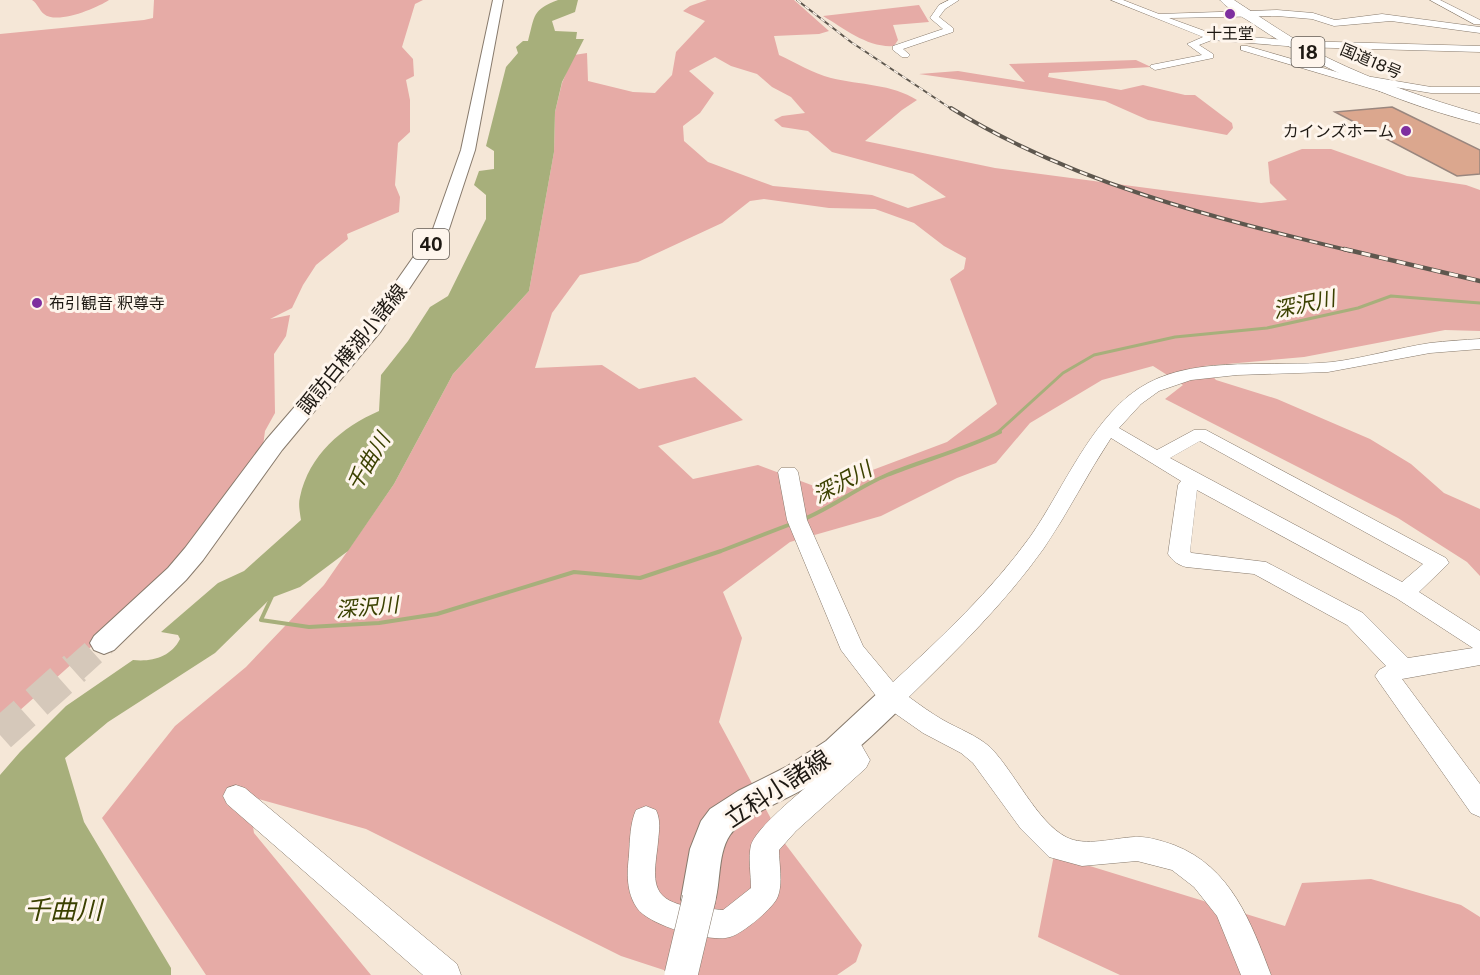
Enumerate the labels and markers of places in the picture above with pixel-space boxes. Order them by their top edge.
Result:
marker: 十王堂 [1223,7,1237,21]
place label: 十王堂 [1206,24,1254,43]
place label: カインズホーム [1283,122,1394,141]
marker: カインズホーム [1399,124,1413,138]
place label: 布引観音 釈尊寺 [49,294,165,313]
marker: 布引観音 釈尊寺 [30,296,44,310]

